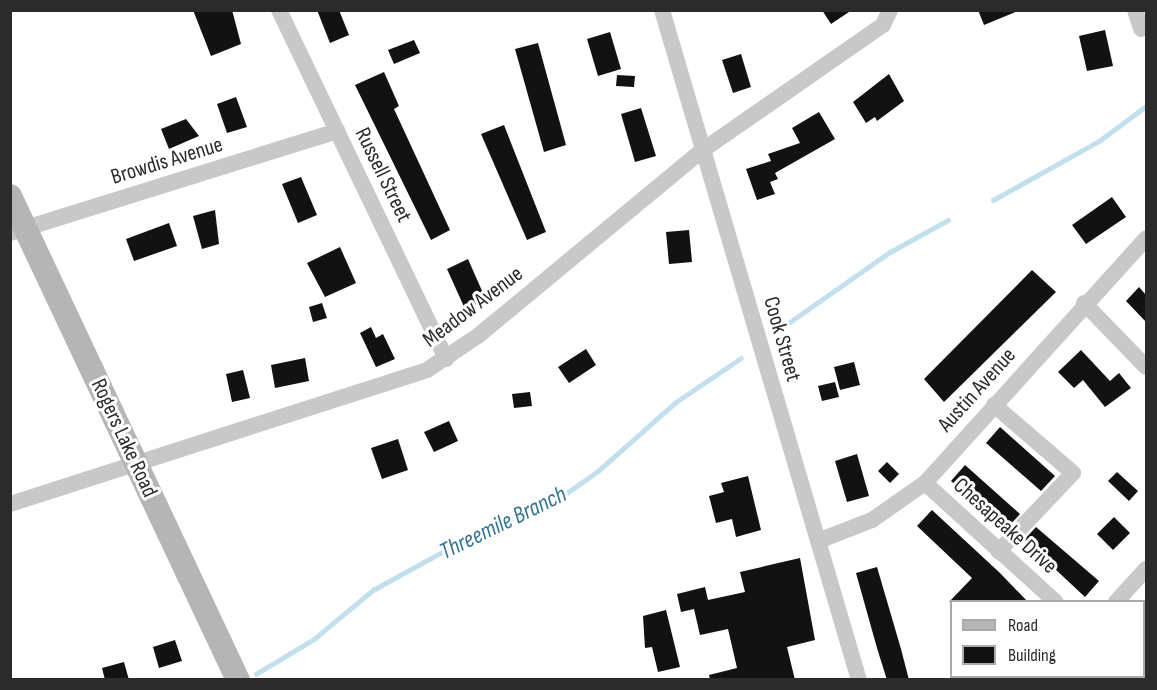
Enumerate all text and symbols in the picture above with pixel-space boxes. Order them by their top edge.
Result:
street label: Russell Street [349,123,417,227]
street label: Browdis Avenue [108,131,226,191]
street label: Meadow Avenue [418,261,528,353]
street label: Cook Street [757,294,807,384]
street label: Austin Avenue [932,343,1022,437]
street label: Rogers Lake Road [85,375,163,501]
street label: Chesapeake Drive [948,473,1062,579]
water label: Threemile Branch [435,480,571,566]
legend [950,600,1145,678]
text: Road [1008,615,1038,636]
text: Building [1008,645,1056,666]

